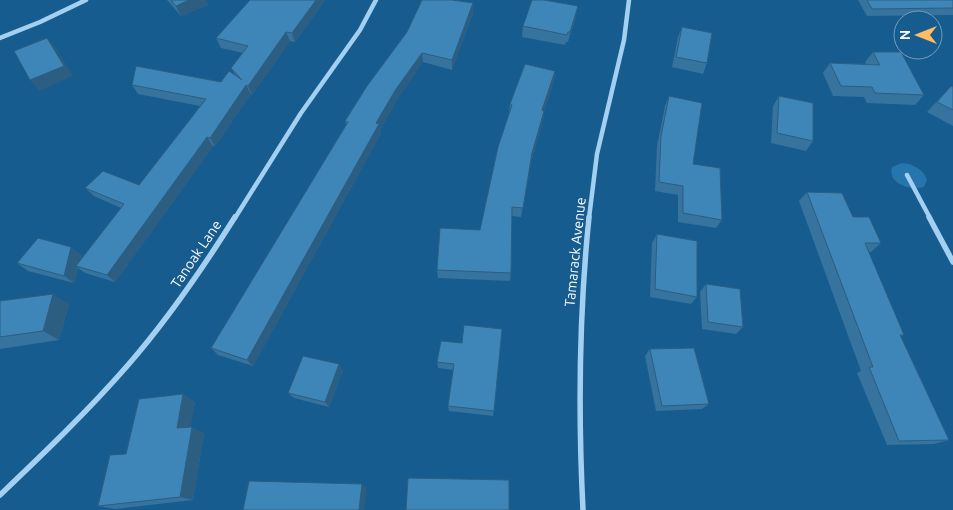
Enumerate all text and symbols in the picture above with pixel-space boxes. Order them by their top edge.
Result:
north arrow [893,10,943,60]
text: N [897,30,913,40]
street label: Tamarack Avenue [561,196,589,308]
street label: Tanoak Lane [168,217,224,291]

